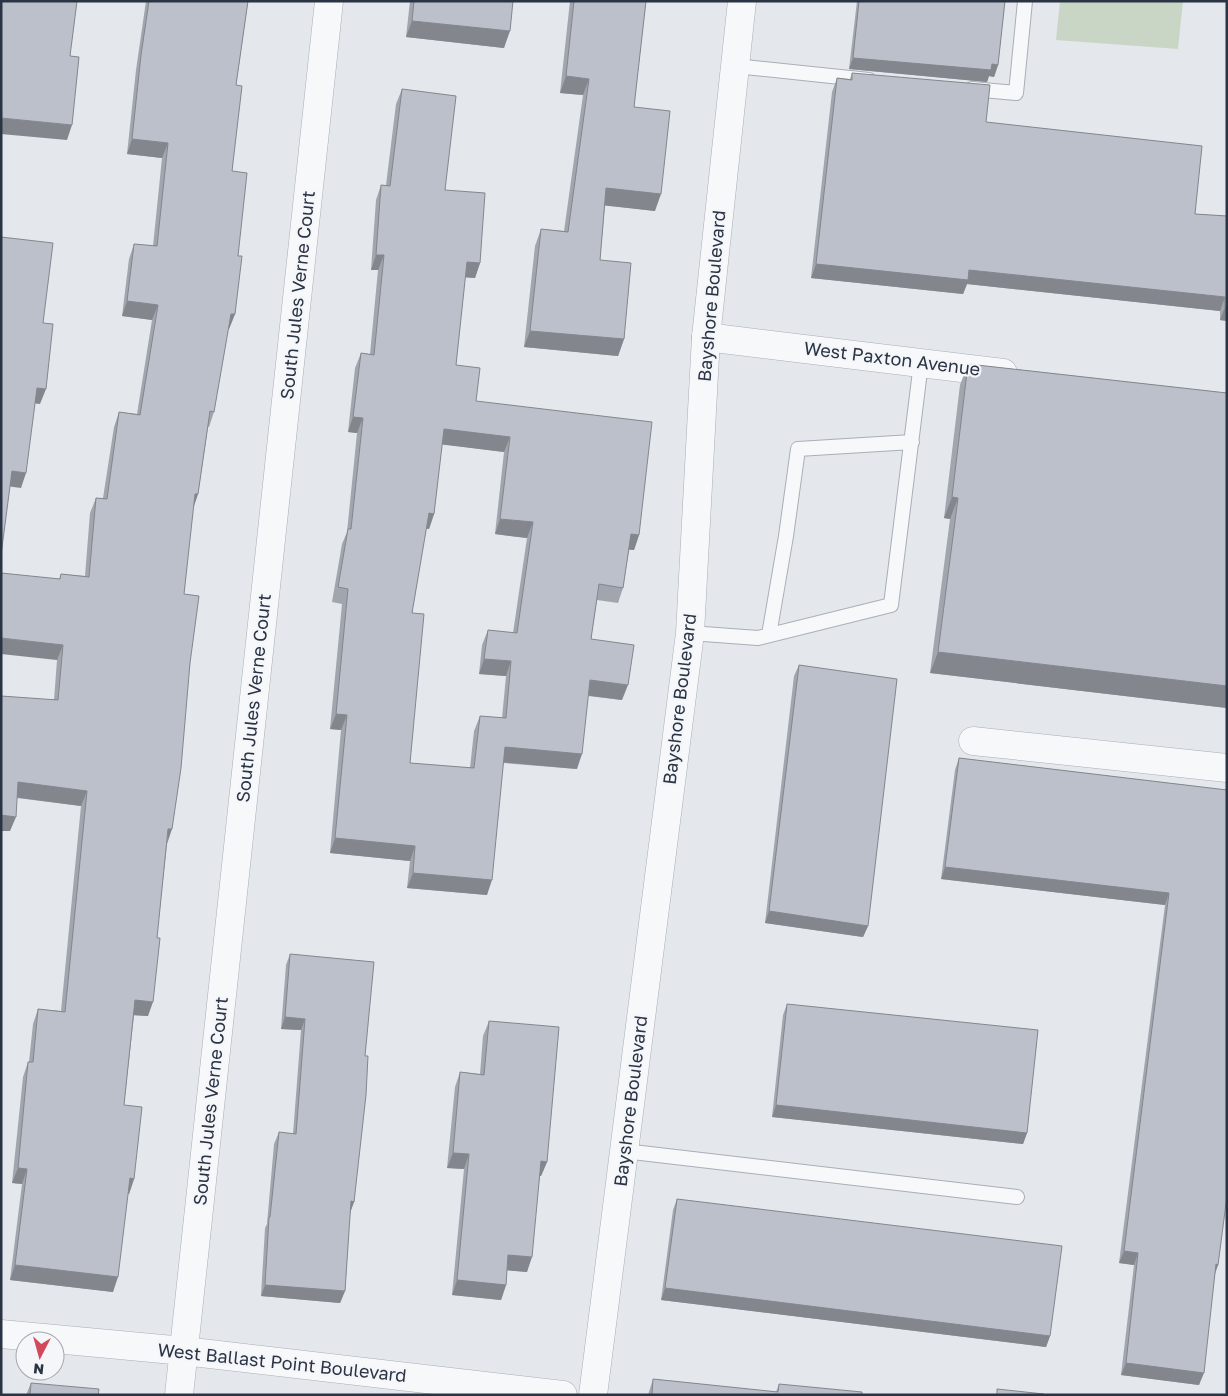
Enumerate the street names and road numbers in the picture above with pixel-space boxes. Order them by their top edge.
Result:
street label: South Jules Verne Court [275,189,319,400]
street label: Bayshore Boulevard [693,209,729,383]
street label: West Paxton Avenue [803,336,981,380]
street label: South Jules Verne Court [231,592,275,803]
street label: Bayshore Boulevard [658,612,700,786]
street label: South Jules Verne Court [188,995,232,1206]
street label: Bayshore Boulevard [609,1014,651,1188]
street label: West Ballast Point Boulevard [157,1338,408,1386]

